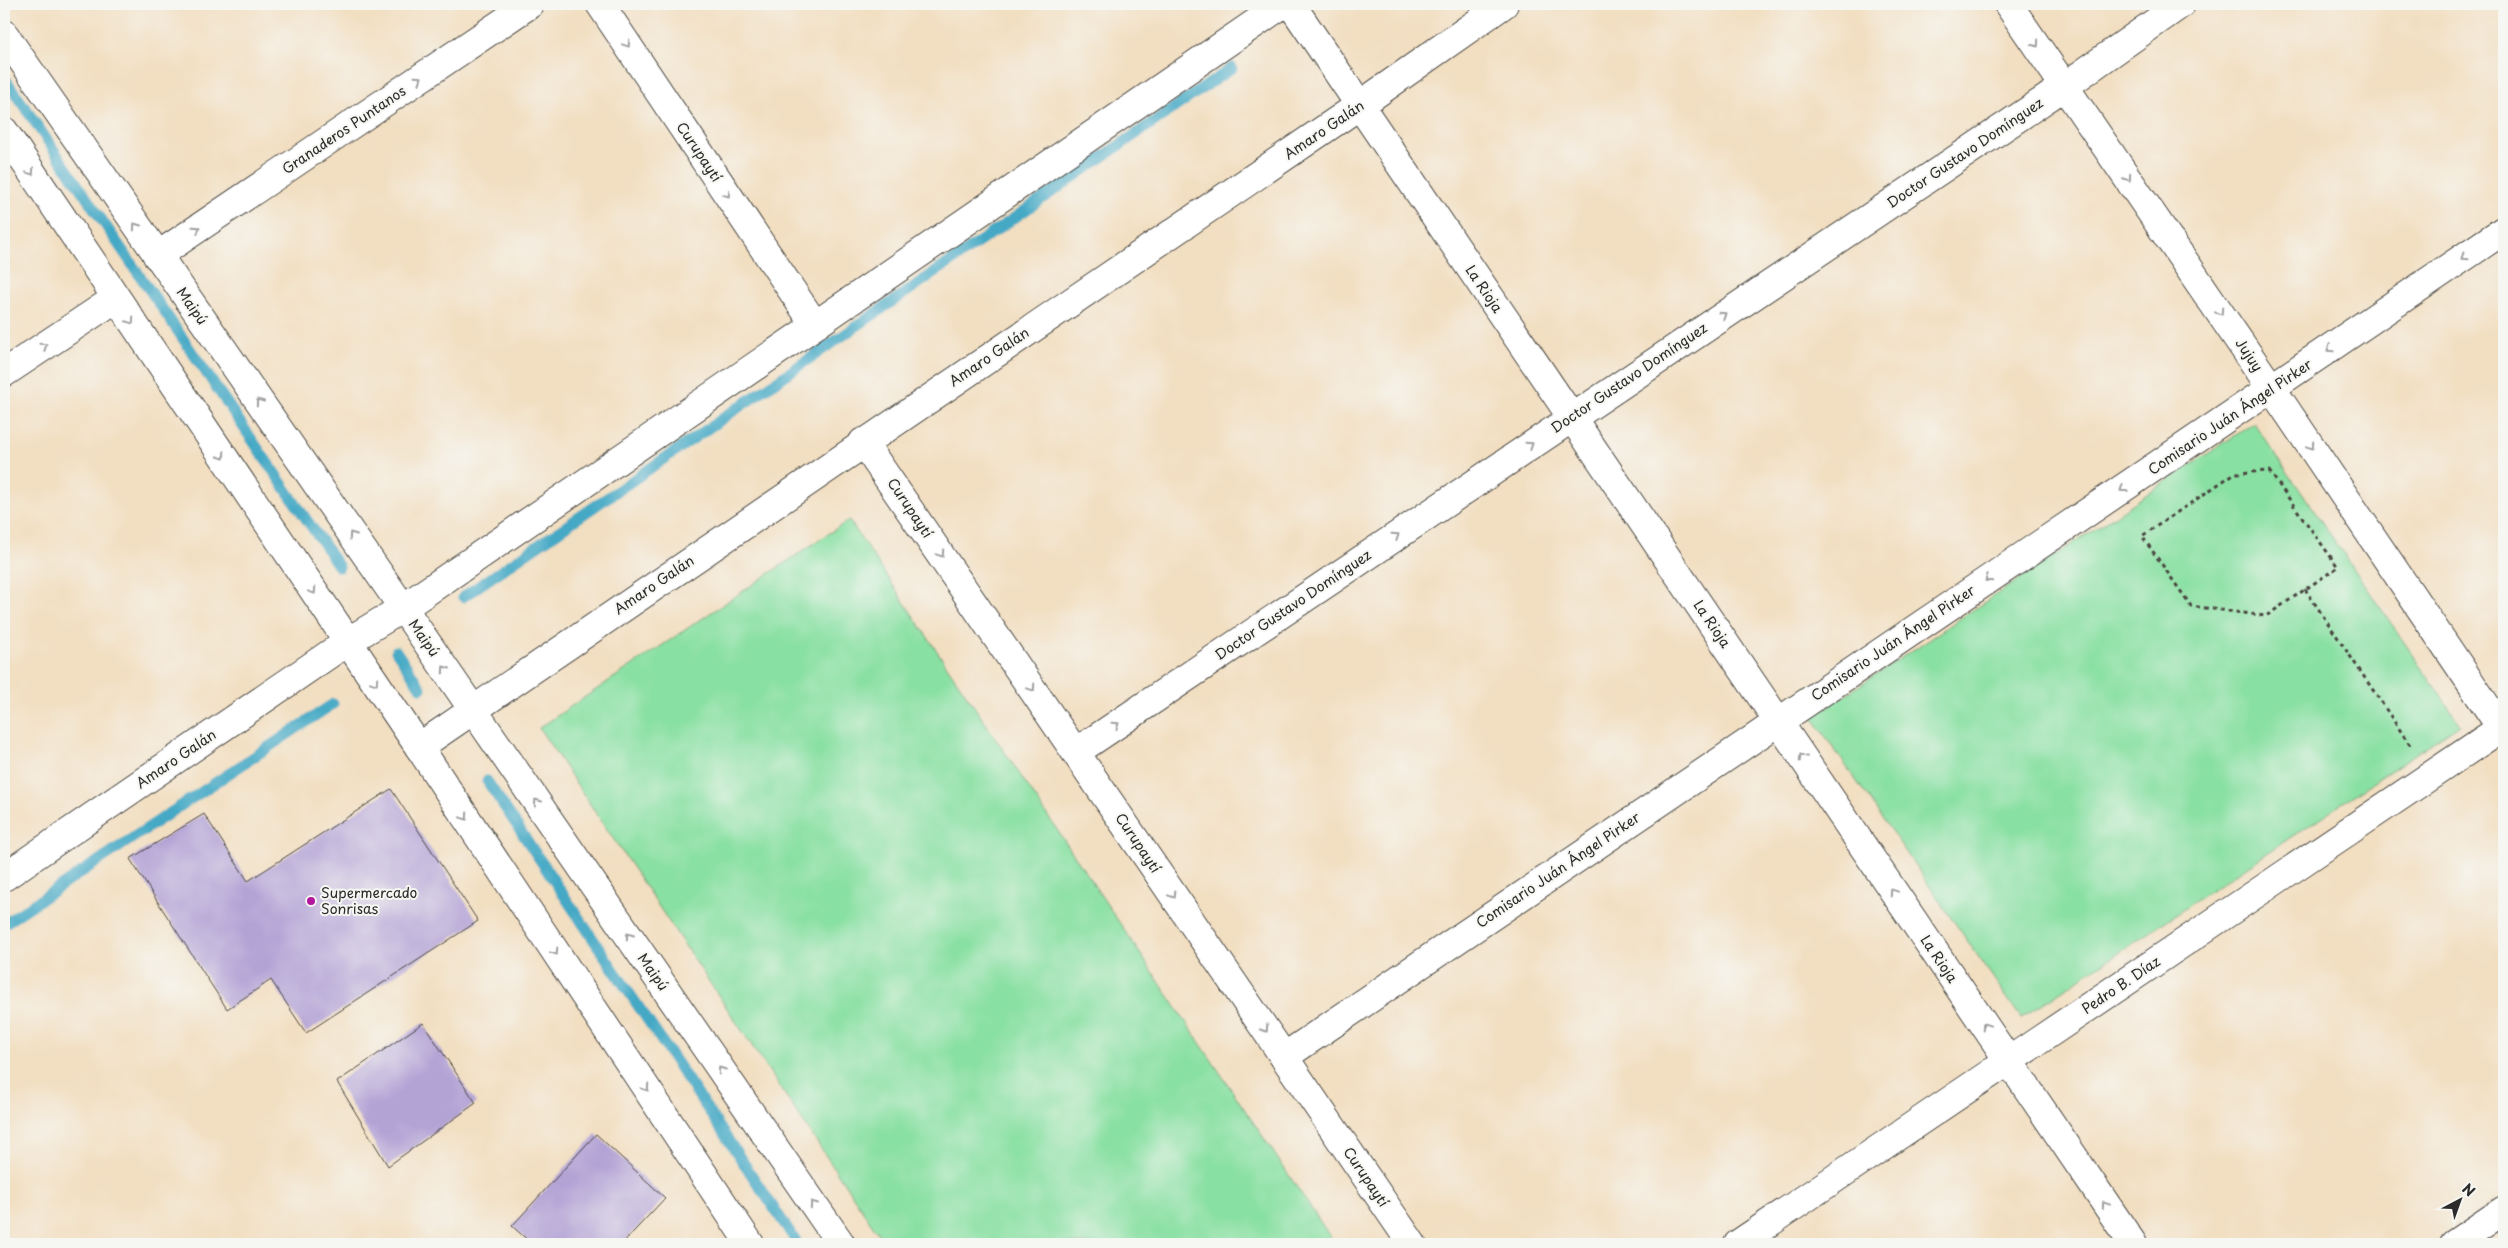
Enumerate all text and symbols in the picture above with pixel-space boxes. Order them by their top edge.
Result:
one-way arrow [2030,38,2039,48]
one-way arrow [621,39,630,48]
one-way arrow [413,76,423,85]
street label: Granaderos Puntanos [278,80,410,179]
street label: Doctor Gustavo Domínguez [1882,92,2047,213]
street label: Amaro Galán [1279,95,1368,164]
street label: Curupaytí [672,117,727,186]
one-way arrow [25,166,34,175]
one-way arrow [2122,172,2131,181]
one-way arrow [721,189,731,198]
one-way arrow [133,222,142,232]
one-way arrow [191,226,201,235]
one-way arrow [2460,251,2469,261]
street label: La Rioja [1461,261,1508,317]
street label: Maipú [172,283,213,329]
one-way arrow [2214,306,2223,316]
one-way arrow [1717,312,1727,321]
one-way arrow [124,316,134,325]
street label: Doctor Gustavo Domínguez [1546,317,1711,438]
street label: Amaro Galán [944,322,1033,391]
street label: Jujuy [2231,334,2268,376]
one-way arrow [39,343,48,352]
one-way arrow [2326,343,2336,352]
street label: Comisario Juán Ángel Pirker [2143,353,2316,480]
one-way arrow [256,398,265,408]
one-way arrow [2305,441,2314,450]
one-way arrow [1524,442,1534,451]
one-way arrow [216,450,225,460]
street label: Curupaytí [883,473,938,542]
one-way arrow [2119,483,2128,492]
one-way arrow [349,531,358,541]
one-way arrow [1390,533,1399,542]
street label: Doctor Gustavo Domínguez [1210,544,1375,665]
one-way arrow [935,548,944,558]
street label: Amaro Galán [609,550,698,619]
one-way arrow [1984,573,1993,583]
street label: Comisario Juán Ángel Pirker [1806,579,1979,706]
one-way arrow [307,585,316,594]
street label: La Rioja [1689,596,1736,652]
street label: Maipú [404,615,445,661]
one-way arrow [442,665,451,674]
one-way arrow [369,676,378,686]
one-way arrow [1026,683,1035,692]
one-way arrow [1110,722,1120,731]
street label: Amaro Galán [131,724,220,793]
one-way arrow [1799,753,1808,763]
one-way arrow [534,799,543,808]
street label: Comisario Juán Ángel Pirker [1471,806,1644,933]
street label: Curupaytí [1111,808,1166,877]
one-way arrow [459,812,468,821]
place label: Supermercado Sonrisas [321,882,418,919]
one-way arrow [1890,888,1899,897]
one-way arrow [1167,889,1176,899]
marker: Supermercado Sonrisas [305,895,317,907]
street label: La Rioja [1916,931,1963,987]
one-way arrow [626,932,635,942]
one-way arrow [549,947,559,956]
street label: Maipú [633,949,674,995]
street label: Pedro B. Díaz [2077,950,2164,1019]
one-way arrow [1982,1022,1991,1032]
one-way arrow [1259,1023,1268,1033]
one-way arrow [718,1066,727,1076]
one-way arrow [640,1082,649,1091]
street label: Curupaytí [1339,1142,1394,1211]
north arrow [2436,1176,2486,1226]
text: N [2458,1178,2480,1201]
one-way arrow [810,1200,819,1210]
one-way arrow [2102,1200,2111,1210]

